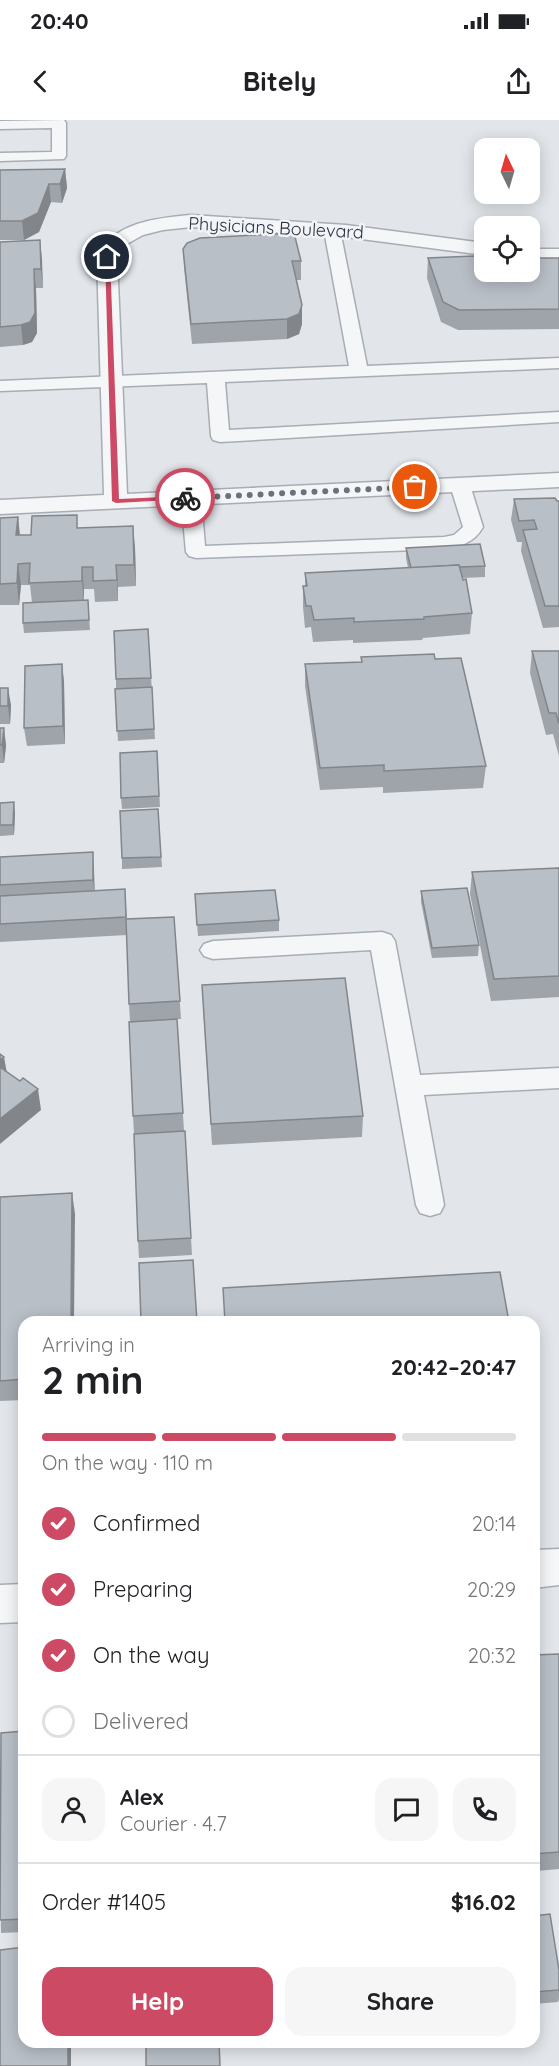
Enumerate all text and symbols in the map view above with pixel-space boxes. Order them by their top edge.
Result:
text: 20:40 [30,7,88,35]
text: Bitely [243,64,316,98]
icon: back [24,65,57,98]
icon: share [502,65,535,98]
north arrow [474,138,540,204]
map controls [474,138,540,282]
street label: Physicians Boulevard [188,211,364,244]
button: locate [474,216,540,282]
pin [81,231,132,282]
icon: home [90,240,123,273]
pin [389,461,440,512]
courier [155,468,215,528]
icon: bag [398,470,431,503]
icon: bike [169,482,202,515]
text: Arriving in [42,1332,135,1357]
text: 20:42–20:47 [391,1353,516,1381]
text: 2 min [42,1355,144,1404]
text: On the way · 110 m [42,1450,213,1475]
icon: check [42,1507,75,1540]
text: Confirmed [93,1509,200,1537]
text: 20:14 [472,1511,516,1536]
icon: check [42,1573,75,1606]
text: Preparing [93,1575,193,1603]
text: 20:29 [467,1577,516,1602]
icon: check [42,1639,75,1672]
text: On the way [93,1641,209,1669]
text: 20:32 [468,1643,516,1668]
text: Delivered [93,1707,189,1735]
button: person [42,1778,105,1841]
button: chat [375,1778,438,1841]
button: phone [453,1778,516,1841]
text: Alex [120,1783,163,1811]
text: Courier · 4.7 [120,1811,227,1836]
text: Order #1405 [42,1888,166,1916]
text: $16.02 [451,1888,516,1916]
button: Help [42,1967,273,2036]
button: Share [285,1967,516,2036]

